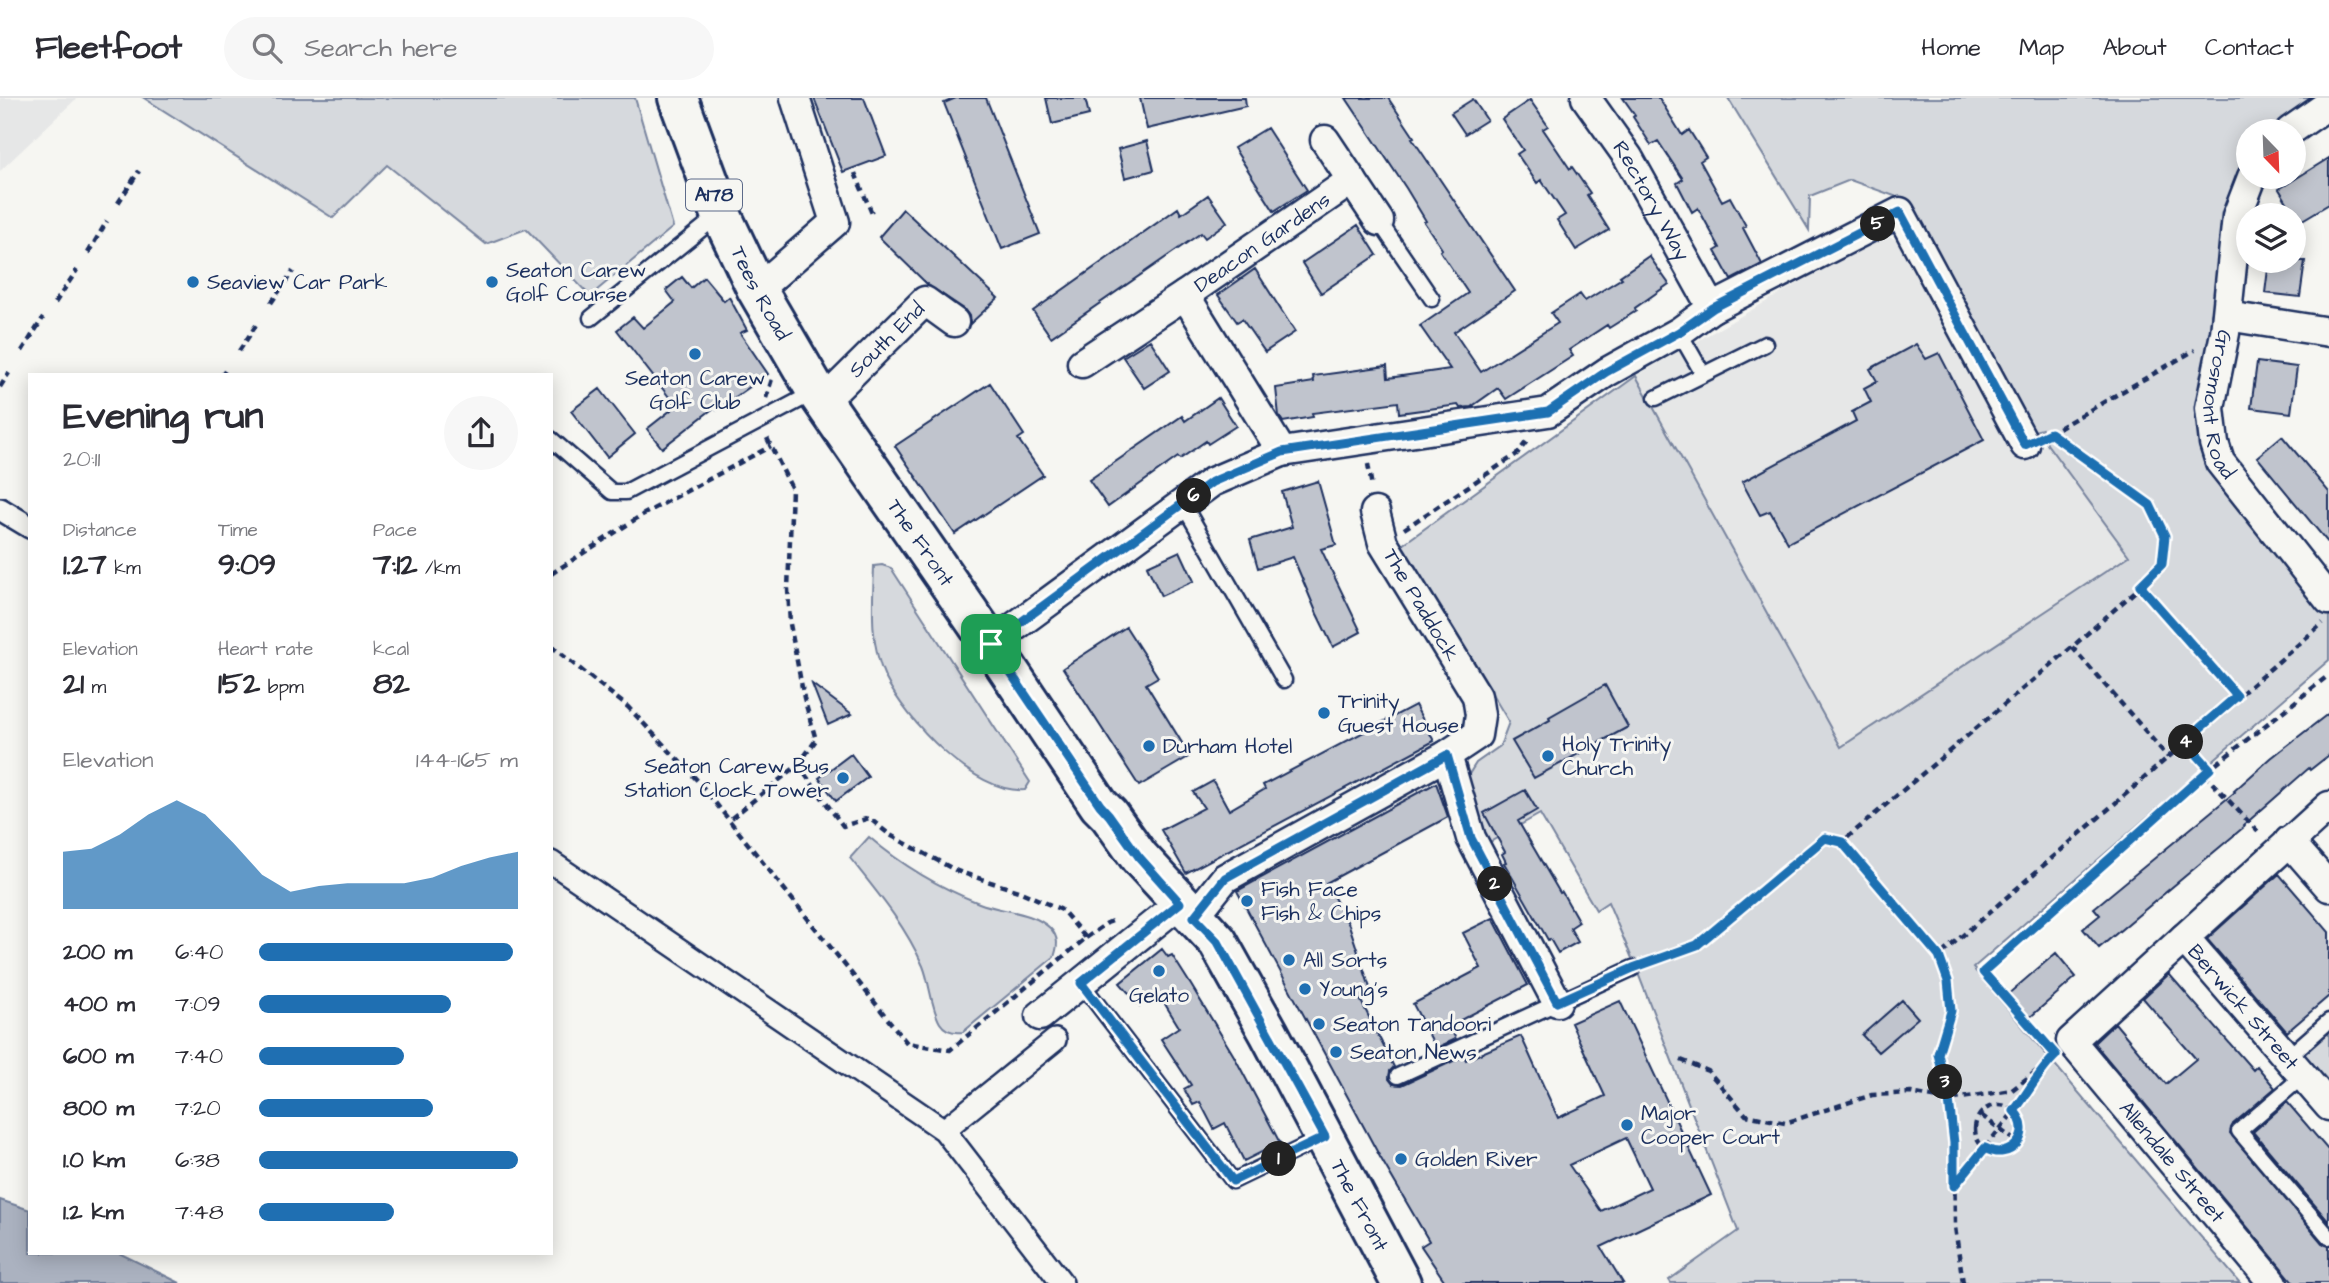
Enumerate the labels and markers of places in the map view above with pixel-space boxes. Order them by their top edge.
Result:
pin: 5 [1860,206,1896,242]
place label: Seaton Carew Golf Course [506,256,646,309]
place label: Seaview Car Park [207,268,388,297]
marker: Seaview Car Park [185,274,201,290]
marker: Seaton Carew Golf Course [484,274,500,290]
marker: Seaton Carew Golf Club [687,346,703,362]
place label: Seaton Carew Golf Club [625,364,765,417]
pin: 6 [1176,478,1212,514]
pin [961,614,1021,674]
place label: Trinity Guest House [1338,687,1459,740]
marker: Trinity Guest House [1316,705,1332,721]
pin: 4 [2168,724,2204,760]
place label: Holy Trinity Church [1562,730,1672,783]
place label: Durham Hotel [1163,732,1292,761]
marker: Durham Hotel [1141,738,1157,754]
marker: Holy Trinity Church [1540,748,1556,764]
place label: Seaton Carew Bus Station Clock Tower [625,752,829,805]
marker: Seaton Carew Bus Station Clock Tower [835,770,851,786]
pin: 2 [1478,866,1512,902]
place label: Fish Face Fish & Chips [1261,875,1381,929]
marker: Fish Face Fish & Chips [1239,893,1255,909]
place label: All Sorts [1303,946,1387,975]
marker: All Sorts [1281,952,1297,968]
marker: Gelato [1151,963,1167,979]
place label: Young's [1319,975,1388,1006]
place label: Gelato [1129,981,1189,1010]
marker: Young's [1297,981,1313,997]
place label: Seaton Tandoori [1333,1010,1491,1039]
marker: Seaton Tandoori [1311,1016,1327,1032]
place label: Seaton News [1350,1038,1477,1067]
marker: Seaton News [1328,1044,1344,1060]
pin: 3 [1927,1065,1962,1100]
place label: Major Cooper Court [1641,1099,1780,1153]
marker: Major Cooper Court [1619,1117,1635,1133]
pin: 1 [1262,1142,1296,1176]
place label: Golden River [1415,1145,1538,1174]
marker: Golden River [1393,1151,1409,1167]

